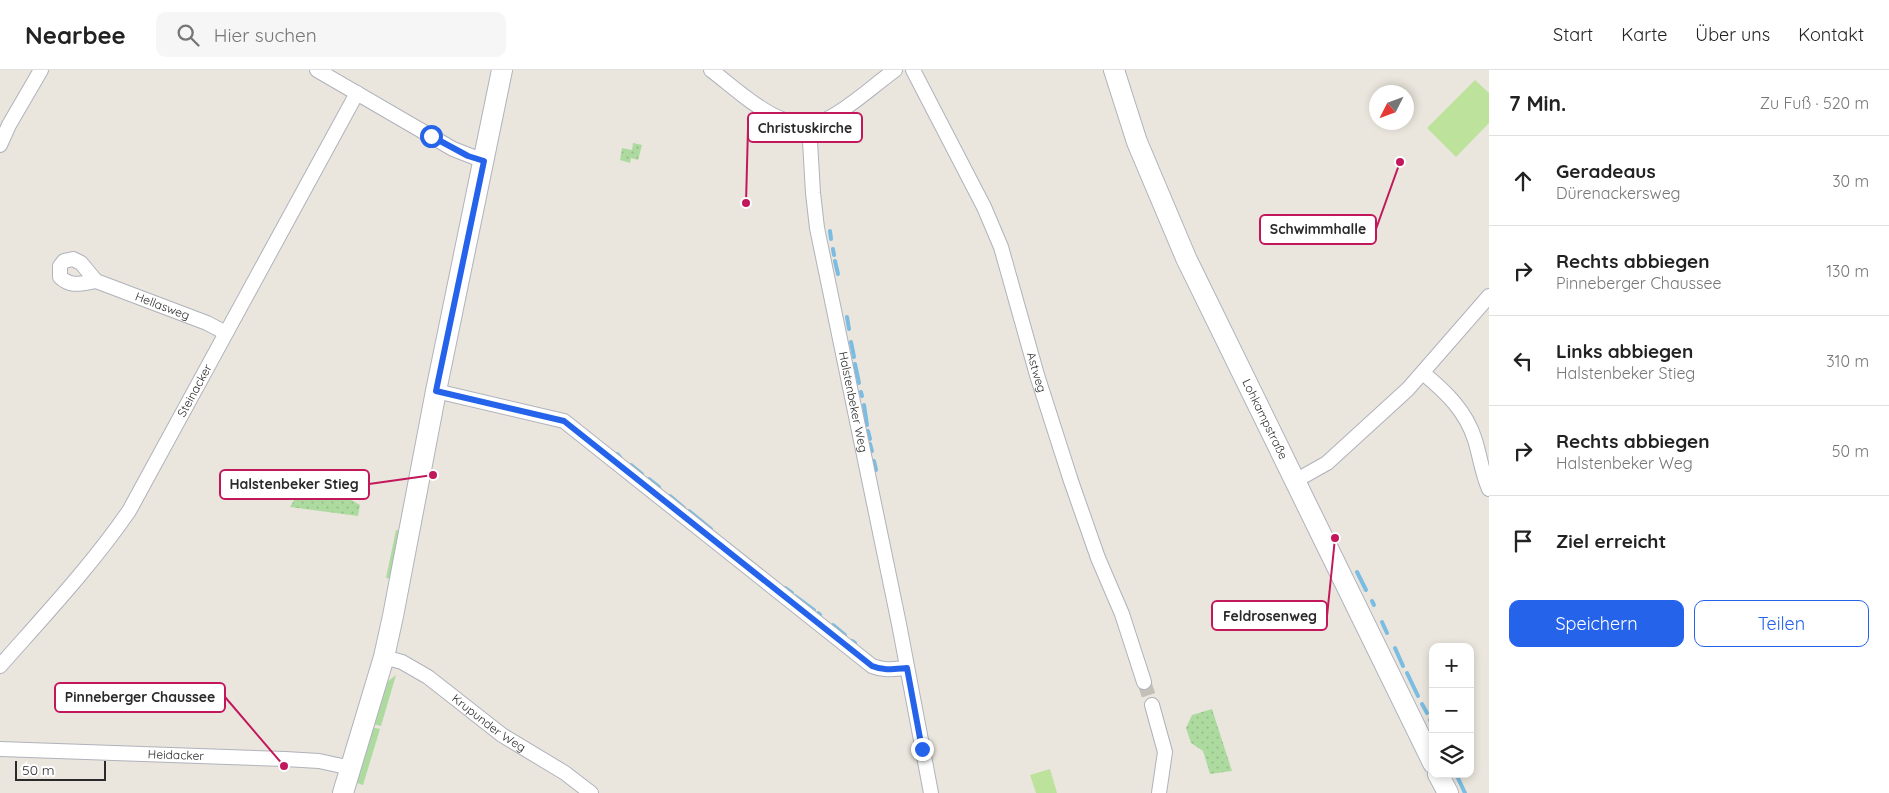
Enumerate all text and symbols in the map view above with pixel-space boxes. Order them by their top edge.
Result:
search box [156,12,506,57]
text: Nearbee [25,20,126,50]
icon: search [174,21,202,49]
text: Hier suchen [214,23,317,47]
text: Start [1553,23,1593,46]
text: Karte [1621,23,1667,46]
text: Über uns [1695,23,1770,46]
text: Kontakt [1798,23,1864,46]
north arrow [1369,85,1414,130]
text: 7 Min. [1509,90,1566,116]
text: Zu Fuß · 520 m [1760,93,1869,113]
callout: Christuskirche [748,113,862,142]
text: Christuskirche [758,119,852,137]
route start [420,125,443,148]
text: Geradeaus [1556,159,1656,183]
icon: ahead [1509,167,1537,195]
text: 30 m [1832,171,1869,191]
text: Dürenackersweg [1556,183,1681,203]
callout: Schwimmhalle [1260,215,1376,244]
text: Schwimmhalle [1270,220,1366,238]
text: Rechts abbiegen [1556,249,1709,273]
icon: right [1509,257,1537,285]
text: 130 m [1826,261,1869,281]
text: Pinneberger Chaussee [1556,273,1722,293]
street label: Hellasweg [133,289,192,323]
text: Links abbiegen [1556,339,1693,363]
icon: left [1509,347,1537,375]
street label: Halstenbeker Weg [836,350,871,454]
street label: Astweg [1024,350,1050,394]
text: 310 m [1826,351,1869,371]
street label: Steinacker [174,361,215,419]
text: Halstenbeker Stieg [1556,363,1695,383]
street label: Lohkampstraße [1239,376,1291,462]
text: Rechts abbiegen [1556,429,1709,453]
icon: right [1509,437,1537,465]
text: 50 m [1832,441,1869,461]
text: Halstenbeker Weg [1556,453,1693,473]
callout: Halstenbeker Stieg [220,470,369,499]
text: Halstenbeker Stieg [229,475,359,493]
icon: arrive [1509,527,1537,555]
text: Ziel erreicht [1556,529,1666,553]
button: Speichern [1509,600,1684,647]
button: Teilen [1694,600,1869,647]
callout: Feldrosenweg [1212,601,1327,630]
text: Feldrosenweg [1223,607,1317,625]
map controls [1429,643,1474,778]
button: + [1429,643,1474,688]
callout: Pinneberger Chaussee [55,683,225,712]
text: Pinneberger Chaussee [65,688,215,706]
button: − [1429,688,1474,733]
street label: Krupunder Weg [449,691,529,755]
button: layers [1429,733,1474,778]
route end [911,738,934,761]
street label: Heidacker [147,746,205,763]
scale bar [15,758,106,781]
text: 50 m [22,761,55,779]

